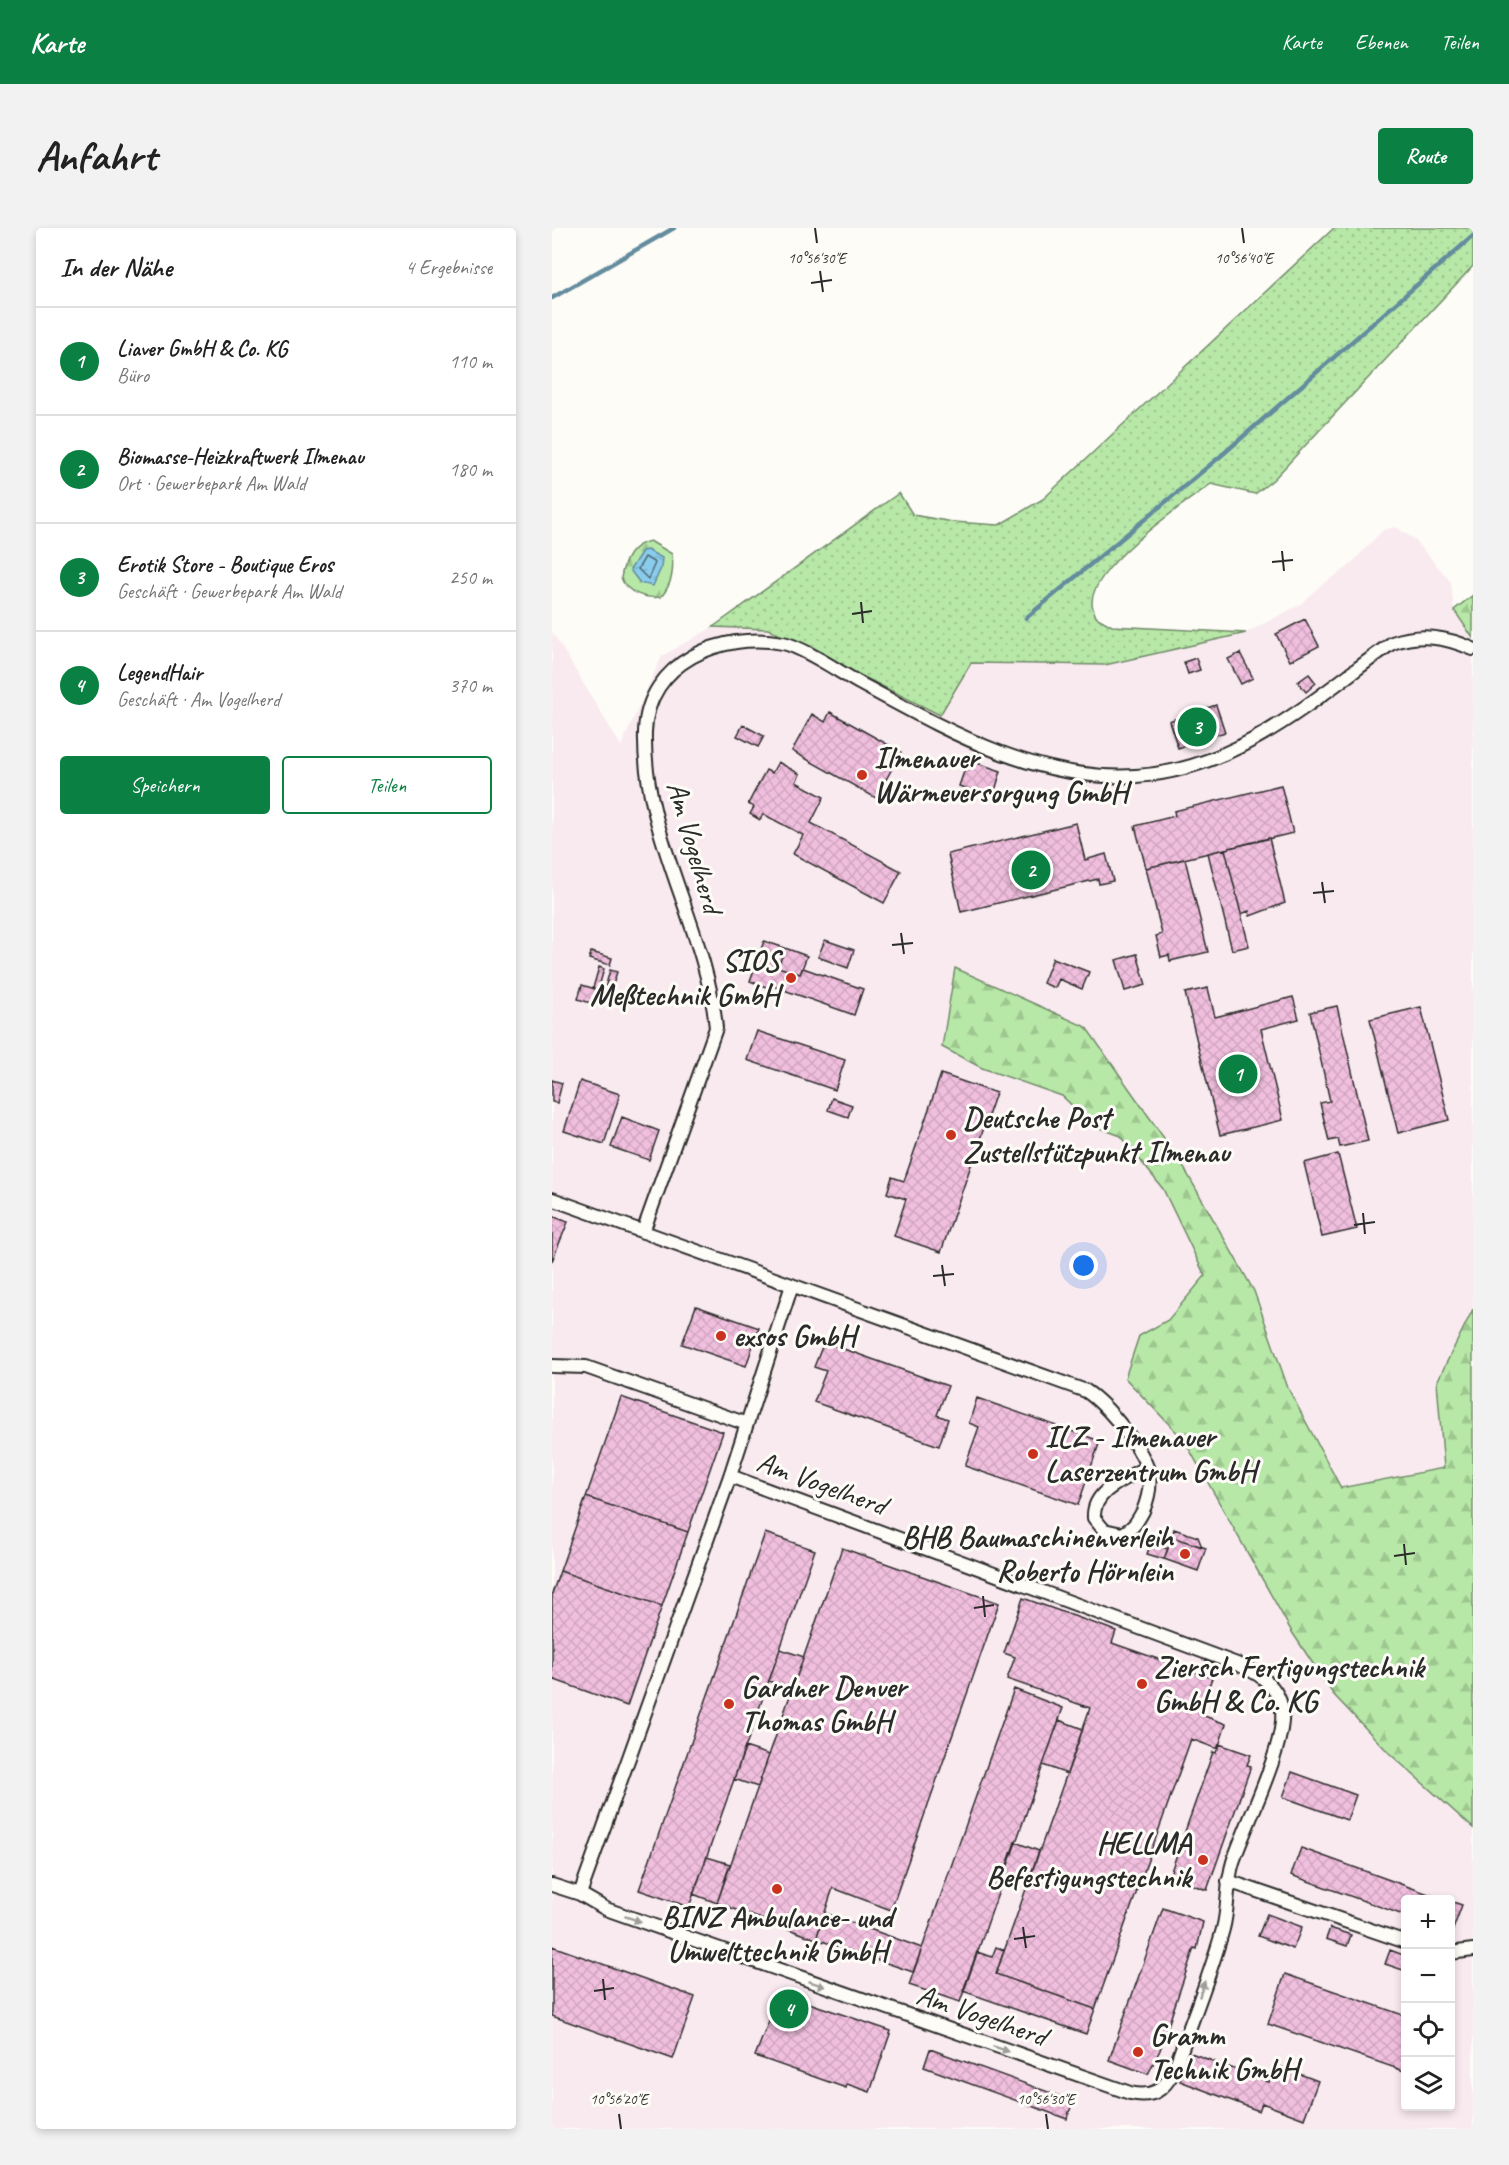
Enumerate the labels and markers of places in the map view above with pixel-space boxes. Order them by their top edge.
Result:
pin: 3 [1178,704,1216,750]
place label: Ilmenauer Wärmeversorgung GmbH [874,739,1133,811]
marker: Ilmenauer Wärmeversorgung GmbH [855,768,869,782]
pin: 2 [1012,848,1050,892]
place label: SIOS Meßtechnik GmbH [590,942,785,1014]
marker: SIOS Meßtechnik GmbH [784,971,798,985]
pin: 1 [1218,1052,1258,1096]
place label: Deutsche Post Zustellstützpunkt Ilmenau [963,1099,1232,1171]
marker: Deutsche Post Zustellstützpunkt Ilmenau [944,1128,958,1142]
place label: exsos GmbH [733,1317,861,1355]
marker: exsos GmbH [714,1329,728,1343]
place label: ILZ - Ilmenauer Laserzentrum GmbH [1045,1418,1261,1490]
marker: ILZ - Ilmenauer Laserzentrum GmbH [1026,1447,1040,1461]
place label: BHB Baumaschinenverleih Roberto Hörnlein [902,1518,1175,1590]
marker: BHB Baumaschinenverleih Roberto Hörnlein [1178,1547,1192,1561]
place label: Ziersch Fertigungstechnik GmbH & Co. KG [1154,1648,1426,1720]
place label: Gardner Denver Thomas GmbH [741,1668,909,1740]
marker: Ziersch Fertigungstechnik GmbH & Co. KG [1135,1677,1149,1691]
marker: Gardner Denver Thomas GmbH [722,1697,736,1711]
place label: HELLMA Befestigungstechnik [986,1824,1194,1896]
marker: HELLMA Befestigungstechnik [1196,1853,1210,1867]
marker: BINZ Ambulance- und Umwelttechnik GmbH [770,1882,784,1896]
place label: BINZ Ambulance- und Umwelttechnik GmbH [662,1898,897,1970]
pin: 4 [770,1986,808,2032]
place label: Gramm Technik GmbH [1150,2016,1303,2088]
marker: Gramm Technik GmbH [1131,2045,1145,2059]

